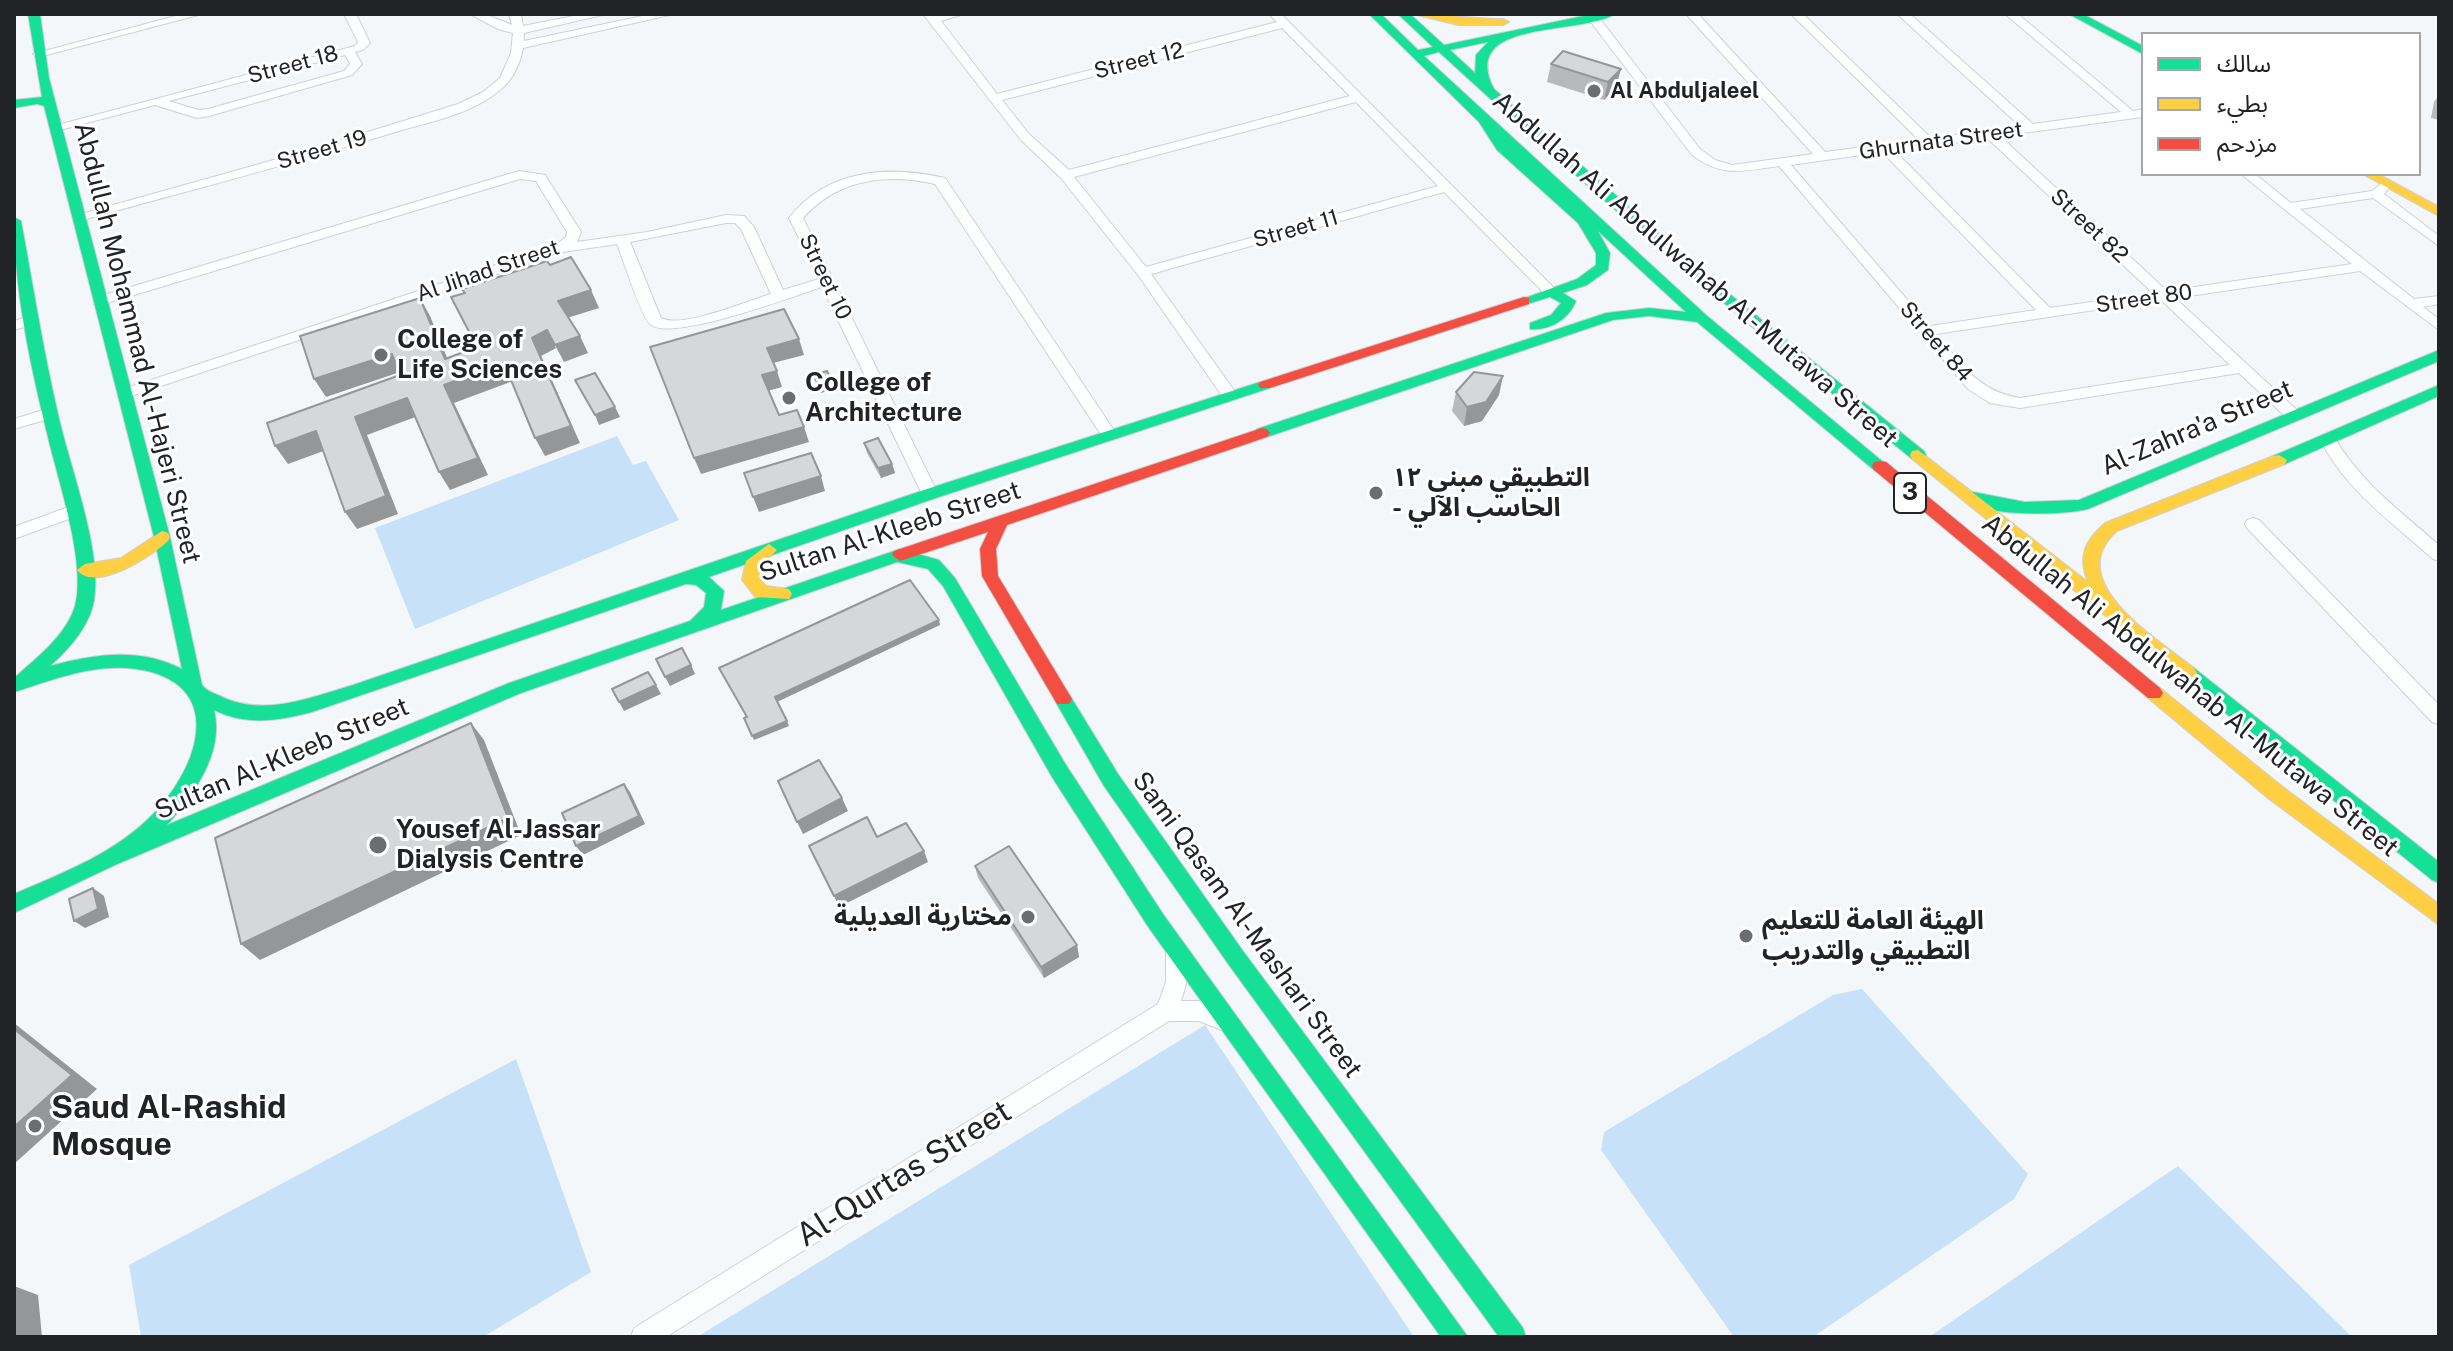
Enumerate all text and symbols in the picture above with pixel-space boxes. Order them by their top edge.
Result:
legend [2141,32,2421,176]
street label: Street 12 [1091,37,1187,85]
street label: Street 18 [245,40,341,90]
text: سالك [2217,49,2271,77]
place label: Al Abduljaleel [1610,78,1759,104]
marker: Al Abduljaleel [1585,82,1603,100]
street label: Abdullah Ali Abdulwahab Al-Mutawa Street [1486,85,1904,455]
text: بطيء [2217,89,2268,117]
street label: Ghurnata Street [1857,116,2025,166]
street label: Abdullah Mohammad Al-Hajeri Street [67,119,207,567]
street label: Street 19 [274,125,370,175]
text: مزدحم [2217,129,2277,157]
street label: Street 82 [2045,183,2133,269]
street label: Street 11 [1250,204,1342,254]
street label: Street 10 [793,230,857,324]
street label: Al Jihad Street [413,234,563,308]
street label: Street 80 [2094,279,2194,319]
street label: Street 84 [1894,296,1978,388]
place label: College of Life Sciences [397,324,562,386]
marker: College of Life Sciences [372,346,390,364]
place label: College of Architecture [805,367,962,428]
street label: Al-Zahra'a Street [2096,374,2298,482]
marker: College of Architecture [780,389,798,407]
place label: التطبيقي مبنى ١٢ - الحاسب الآلي [1392,462,1590,524]
road number: 3 [1894,473,1926,513]
street label: Sultan Al-Kleeb Street [755,475,1025,589]
marker: التطبيقي مبنى ١٢ - الحاسب الآلي [1367,484,1385,502]
street label: Abdullah Ali Abdulwahab Al-Mutawa Street [1976,508,2404,864]
street label: Sultan Al-Kleeb Street [150,691,414,827]
street label: Sami Qasam Al-Mashari Street [1125,766,1369,1084]
place label: Yousef Al-Jassar Dialysis Centre [396,814,600,876]
marker: Yousef Al-Jassar Dialysis Centre [367,834,389,856]
place label: مختارية العديلية [834,901,1012,933]
place label: الهيئة العامة للتعليم التطبيقي والتدريب [1762,905,1984,966]
marker: مختارية العديلية [1019,908,1037,926]
marker: الهيئة العامة للتعليم التطبيقي والتدريب [1737,927,1755,945]
place label: Saud Al-Rashid Mosque [51,1089,286,1164]
street label: Al-Qurtas Street [790,1093,1018,1255]
marker: Saud Al-Rashid Mosque [26,1117,44,1135]

